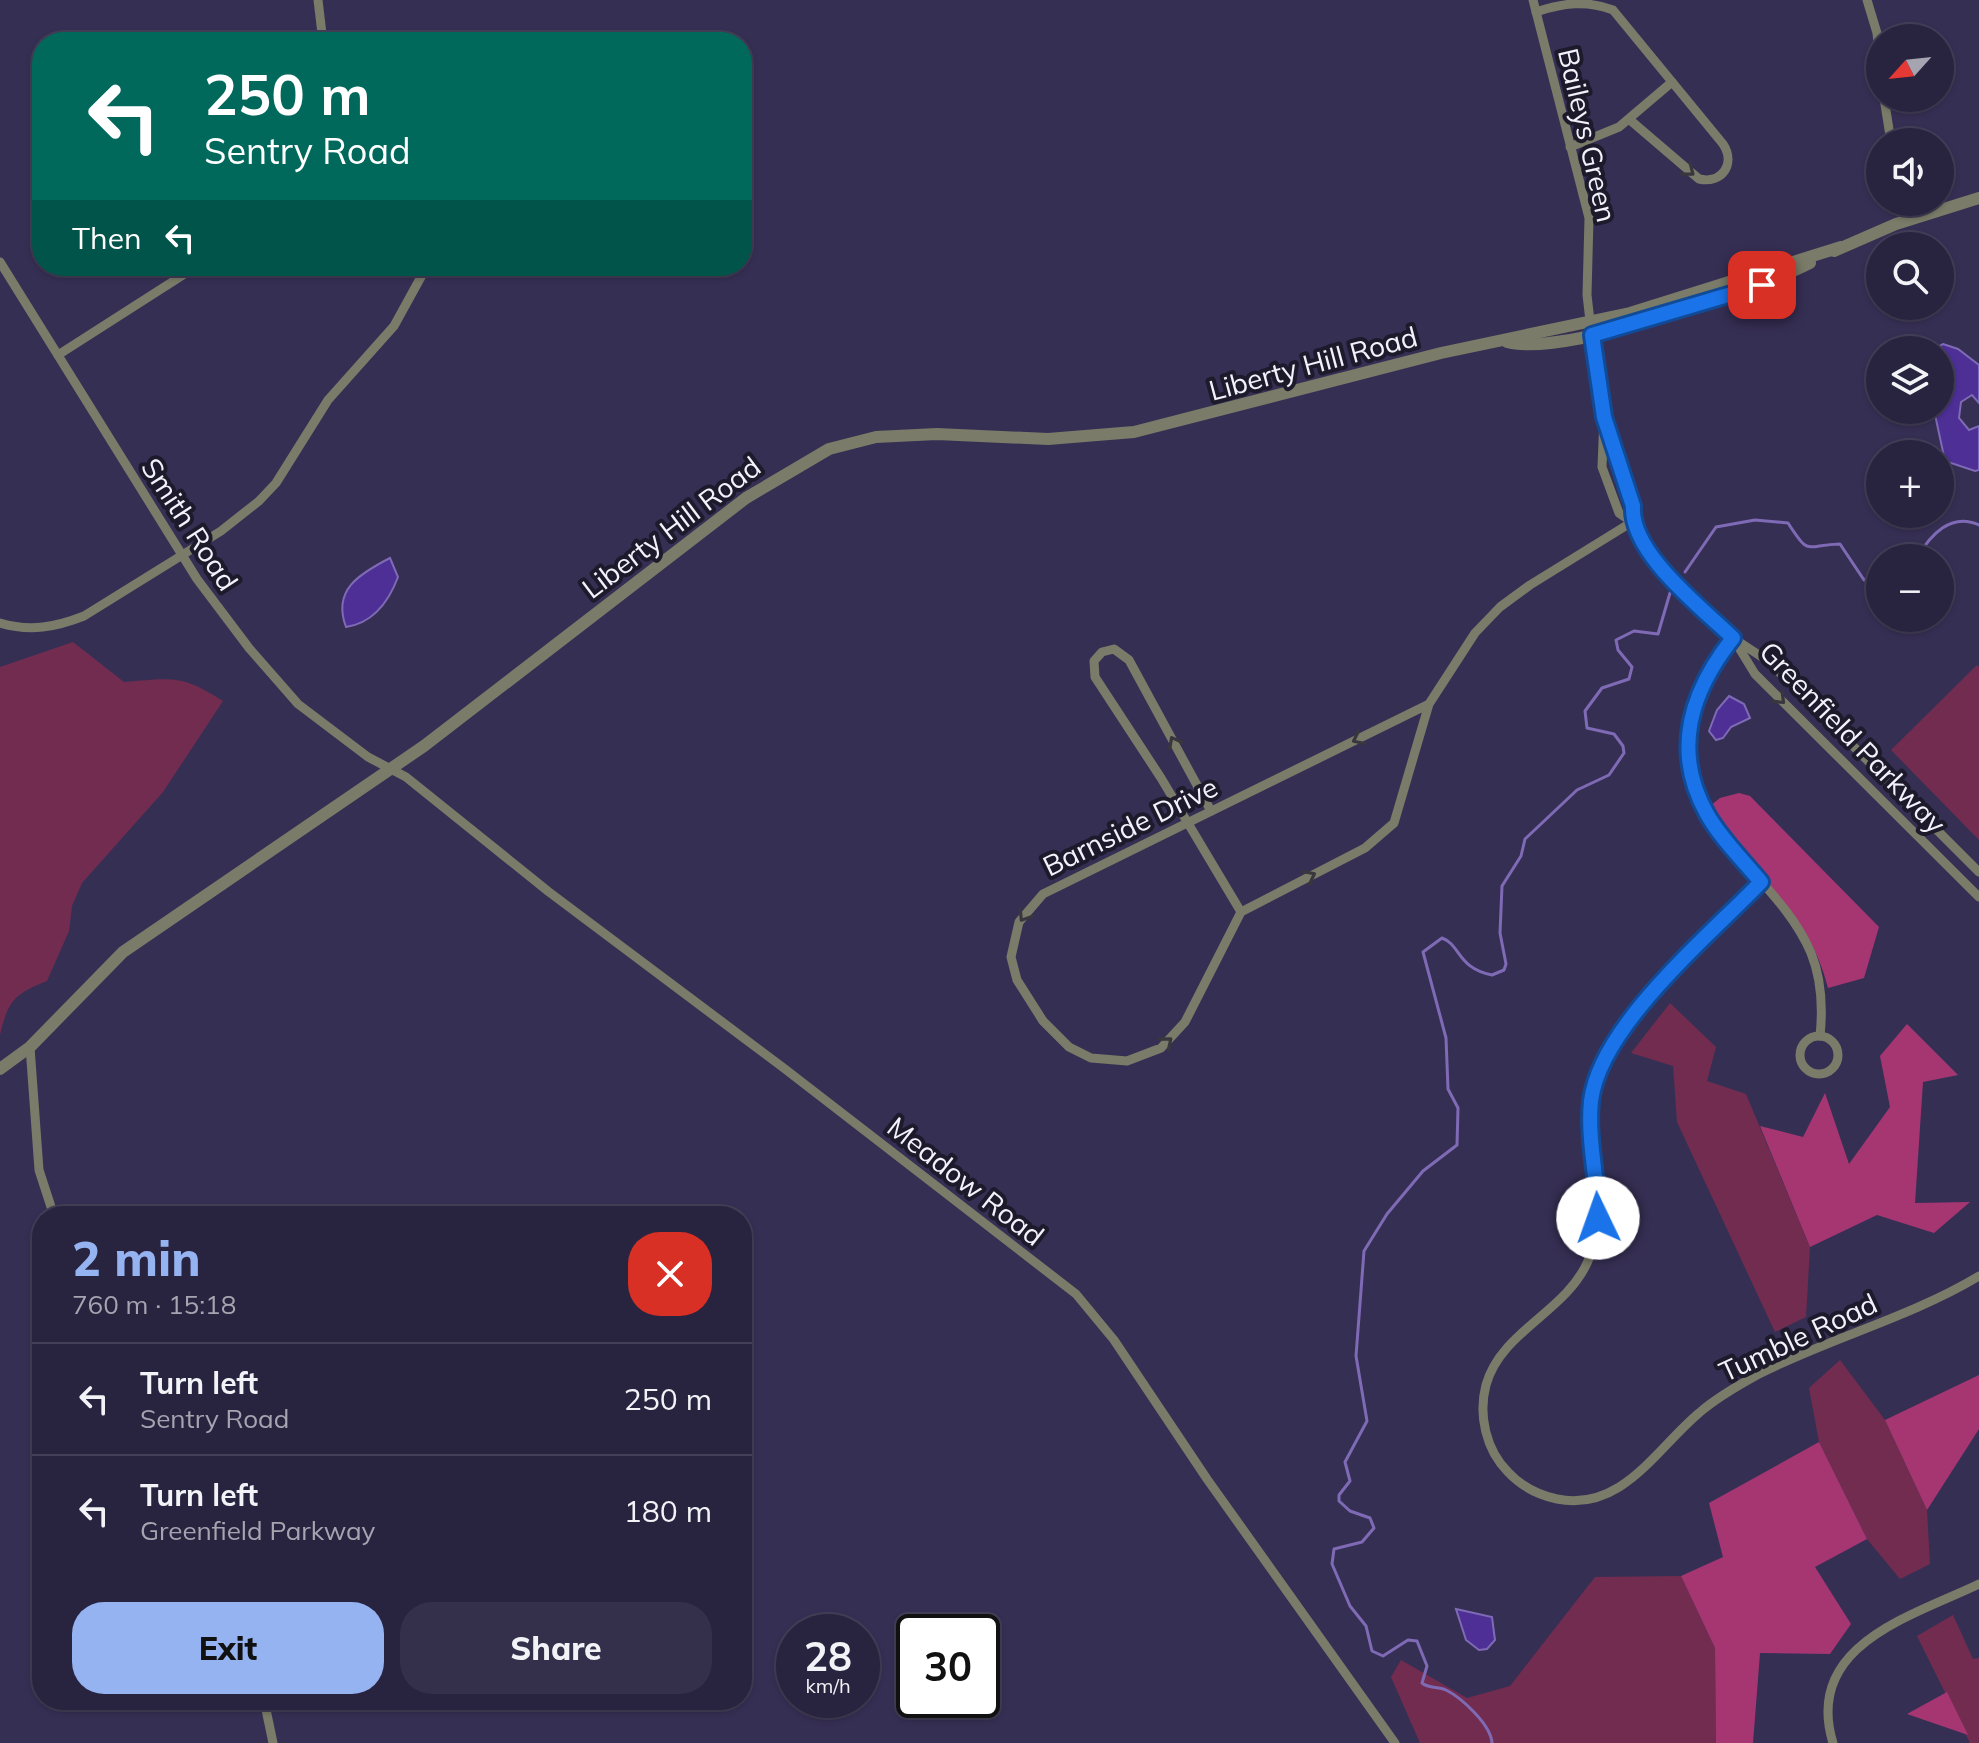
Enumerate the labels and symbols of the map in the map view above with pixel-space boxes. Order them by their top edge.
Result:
north arrow [1866,24,1954,112]
street label: Baileys Green [1551,45,1625,225]
one-way arrow [1680,161,1695,175]
pin [1728,251,1796,319]
street label: Liberty Hill Road [1205,318,1421,408]
street label: Liberty Hill Road [575,449,767,605]
street label: Smith Road [134,451,246,597]
street label: Greenfield Parkway [1752,634,1954,840]
one-way arrow [1771,690,1785,704]
one-way arrow [1352,729,1367,744]
one-way arrow [1168,736,1183,750]
street label: Barnside Drive [1037,769,1223,883]
one-way arrow [1301,870,1316,886]
one-way arrow [1019,907,1034,921]
one-way arrow [1157,1037,1172,1052]
street label: Meadow Road [881,1109,1051,1253]
position arrow [1556,1176,1640,1260]
street label: Tumble Road [1713,1285,1883,1389]
speed limit sign: 30 [896,1614,1000,1718]

